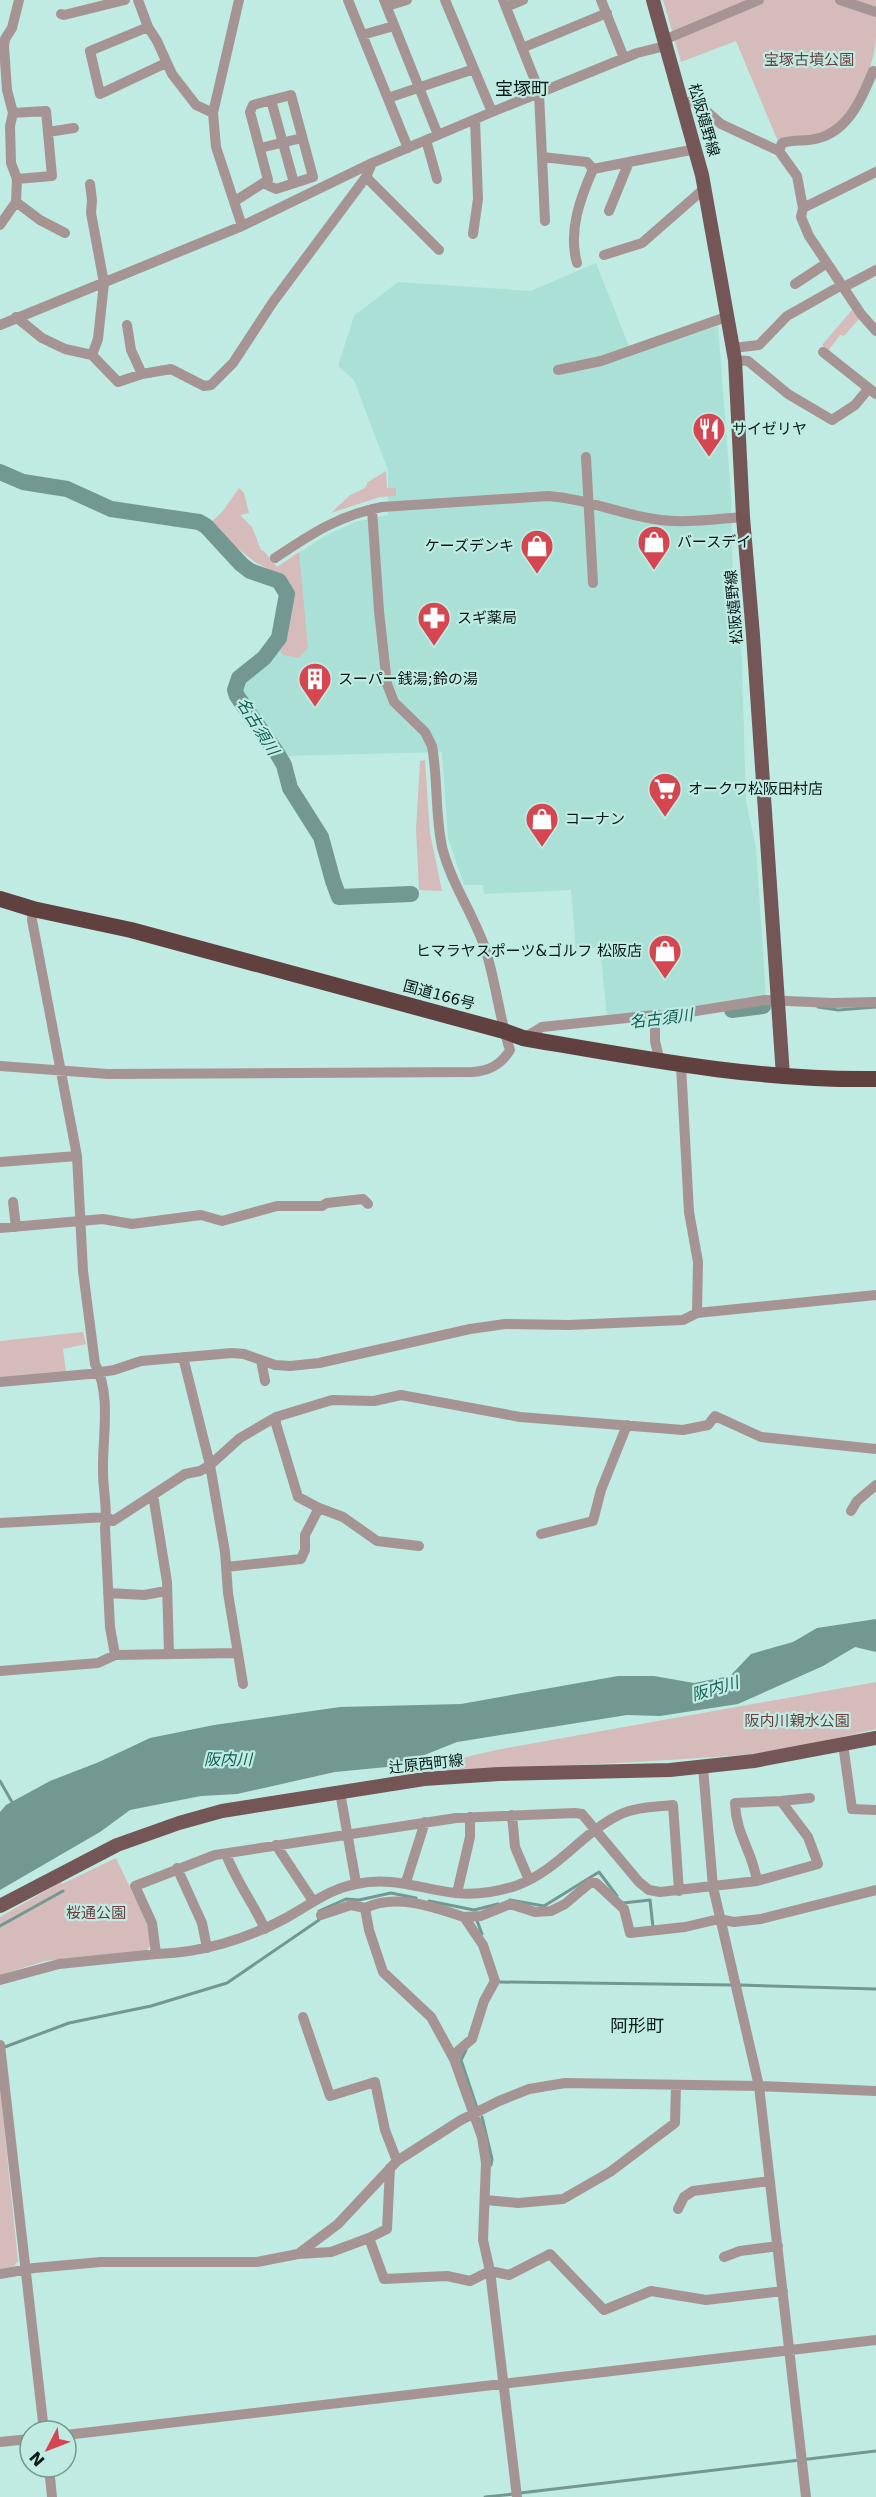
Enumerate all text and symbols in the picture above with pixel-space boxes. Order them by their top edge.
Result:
park label: 宝塚古墳公園 [764,51,854,69]
district label: 宝塚町 [495,78,549,99]
street label: 松阪嬉野線 [685,81,723,159]
restaurant icon: サイゼリヤ [691,411,727,458]
place label: サイゼリヤ [732,420,807,438]
shop icon: バースデイ [636,524,672,571]
shop icon: ケーズデンキ [519,528,555,575]
place label: バースデイ [677,533,751,551]
place label: ケーズデンキ [425,537,514,555]
street label: 松阪嬉野線 [722,569,746,645]
pharmacy icon: スギ薬局 [416,600,452,647]
place label: スギ薬局 [457,609,517,627]
building icon: スーパー銭湯;鈴の湯 [297,661,333,708]
place label: スーパー銭湯;鈴の湯 [338,670,478,688]
water label: 名古須川 [233,694,284,760]
supermarket icon: オークワ松阪田村店 [647,771,683,818]
place label: オークワ松阪田村店 [688,780,823,798]
shop icon: コーナン [524,801,560,848]
place label: コーナン [565,810,625,828]
shop icon: ヒマラヤスポーツ&ゴルフ 松阪店 [647,933,683,980]
place label: ヒマラヤスポーツ&ゴルフ 松阪店 [416,942,642,960]
street label: 国道166号 [401,977,477,1013]
water label: 名古須川 [628,1005,696,1032]
water label: 阪内川 [689,1672,743,1704]
park label: 阪内川親水公園 [744,1712,850,1730]
water label: 阪内川 [204,1750,254,1769]
street label: 辻原西町線 [388,1751,464,1777]
park label: 桜通公園 [66,1904,126,1922]
district label: 阿形町 [610,2015,664,2036]
north arrow [18,2419,78,2479]
text: N [26,2447,49,2470]

